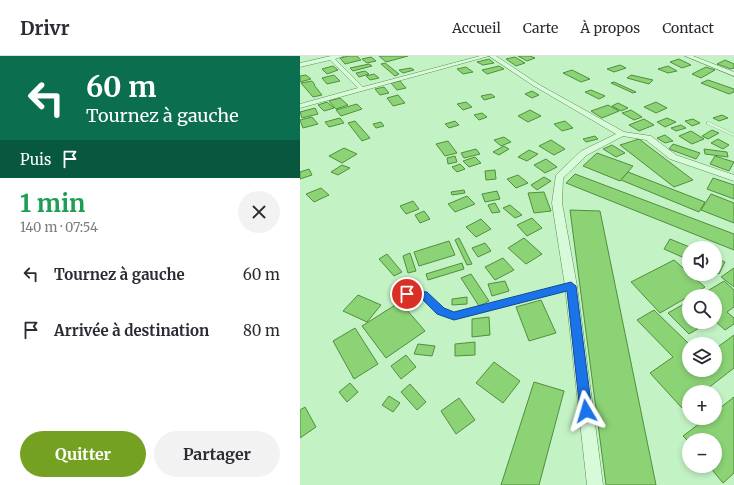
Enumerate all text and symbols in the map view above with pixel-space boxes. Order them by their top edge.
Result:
text: Drivr [20,16,70,40]
text: Accueil [452,19,501,37]
text: Carte [523,19,558,37]
text: À propos [580,19,640,37]
text: Contact [662,19,714,37]
text: 60 m [86,69,156,105]
icon: left [20,72,72,124]
text: Tournez à gauche [86,104,239,127]
icon: arrive [59,148,81,170]
text: Puis [20,150,51,169]
text: 1 min [20,188,85,219]
button: close [238,191,280,233]
text: 140 m · 07:54 [20,219,98,236]
map controls [682,241,722,473]
button: sound [682,241,722,281]
icon: left [20,263,42,285]
text: Tournez à gauche [54,265,185,284]
text: 60 m [243,265,280,284]
pin [390,277,424,311]
icon: arrive [396,283,418,305]
button: search [682,289,722,329]
icon: arrive [20,319,42,341]
text: Arrivée à destination [54,321,209,340]
text: 80 m [243,321,280,340]
button: layers [682,337,722,377]
button: + [682,385,722,425]
position arrow [565,390,607,432]
button: Quitter [20,431,146,477]
button: Partager [154,431,280,477]
button: − [682,433,722,473]

